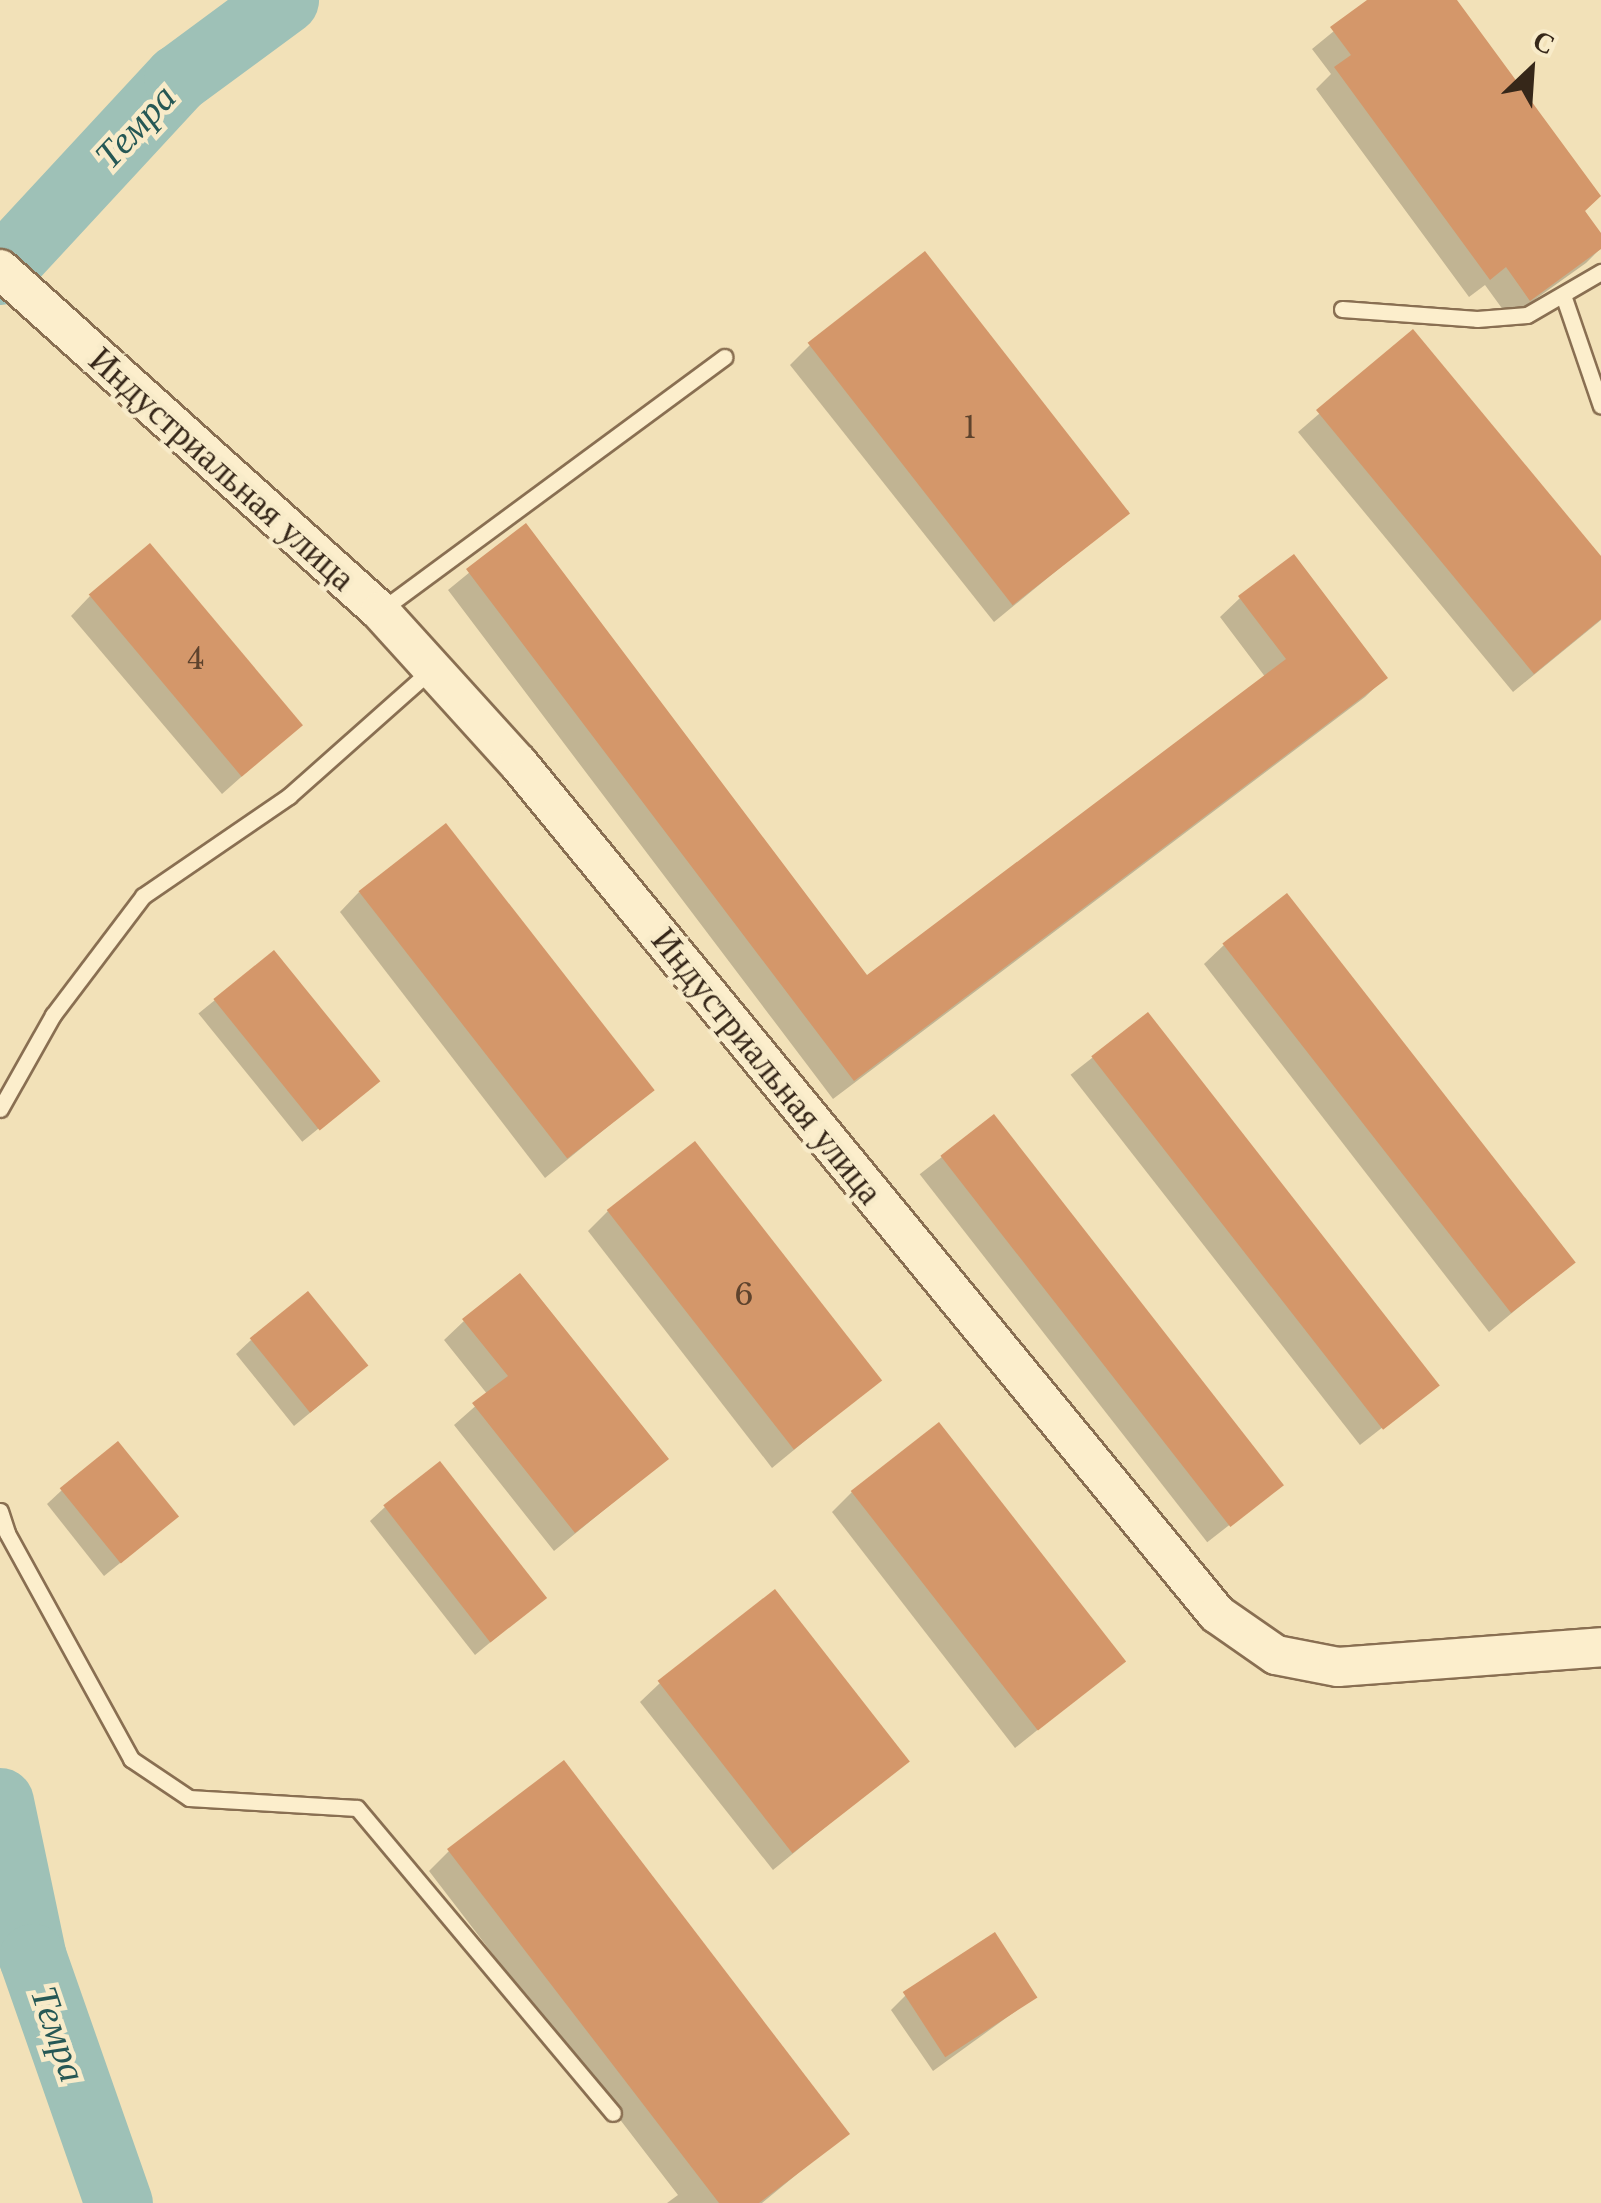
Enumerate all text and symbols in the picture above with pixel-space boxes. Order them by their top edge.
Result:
north arrow [1481,20,1581,120]
text: С [1527,22,1560,62]
water label: Темра [85,75,185,177]
street label: Индустриальная улица [81,339,363,599]
house number: 1 [963,410,977,446]
house number: 4 [187,641,205,677]
street label: Индустриальная улица [643,920,891,1212]
house number: 6 [734,1277,754,1313]
water label: Темра [22,1980,96,2088]

